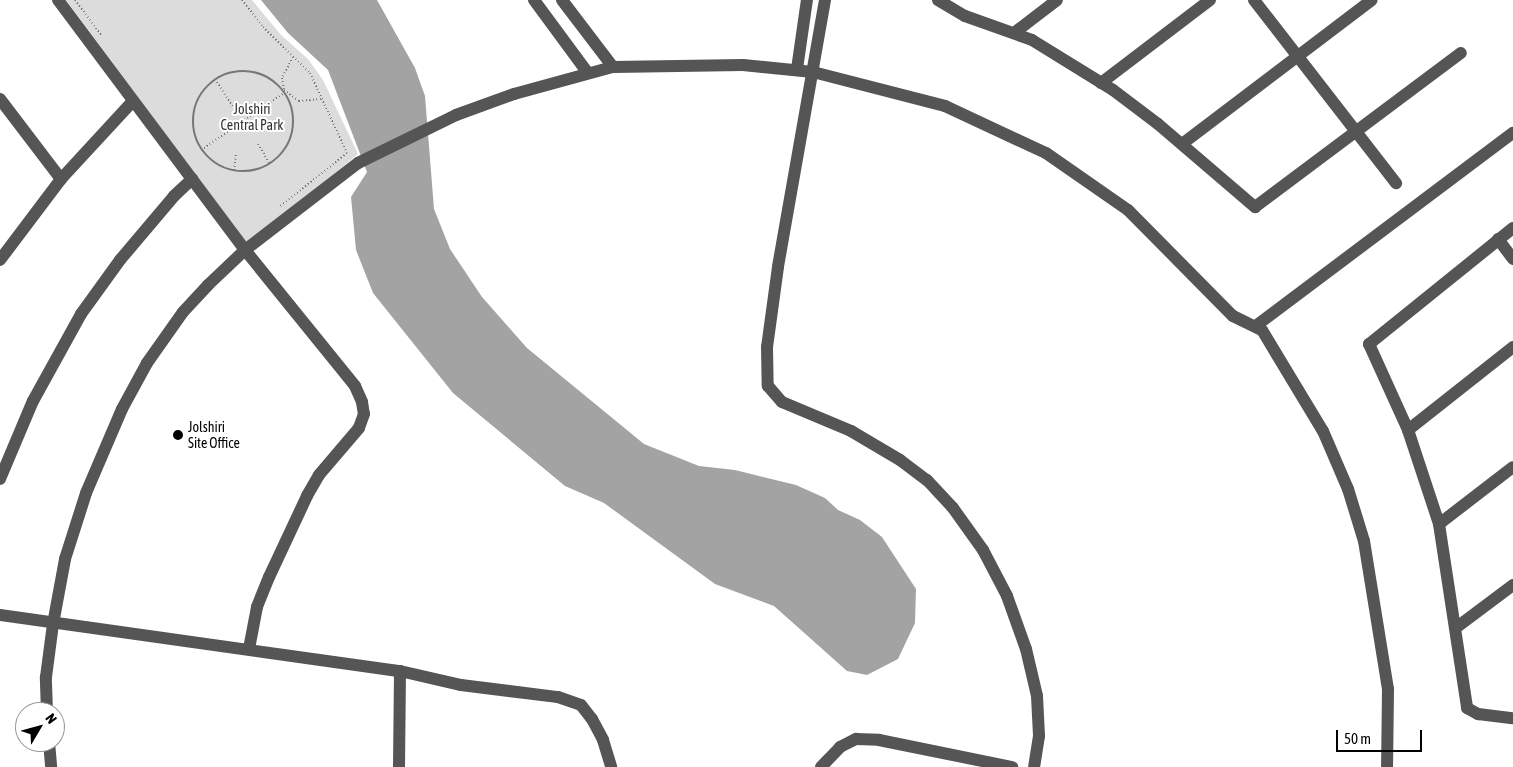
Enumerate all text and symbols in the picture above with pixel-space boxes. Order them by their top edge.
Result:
park label: Jolshiri Central Park [221,101,283,134]
place label: Jolshiri Site Office [188,419,240,452]
marker: Jolshiri Site Office [172,429,184,441]
north arrow [15,702,65,752]
text: N [42,710,60,727]
scale bar [1338,720,1424,752]
text: 50 m [1344,730,1371,747]

